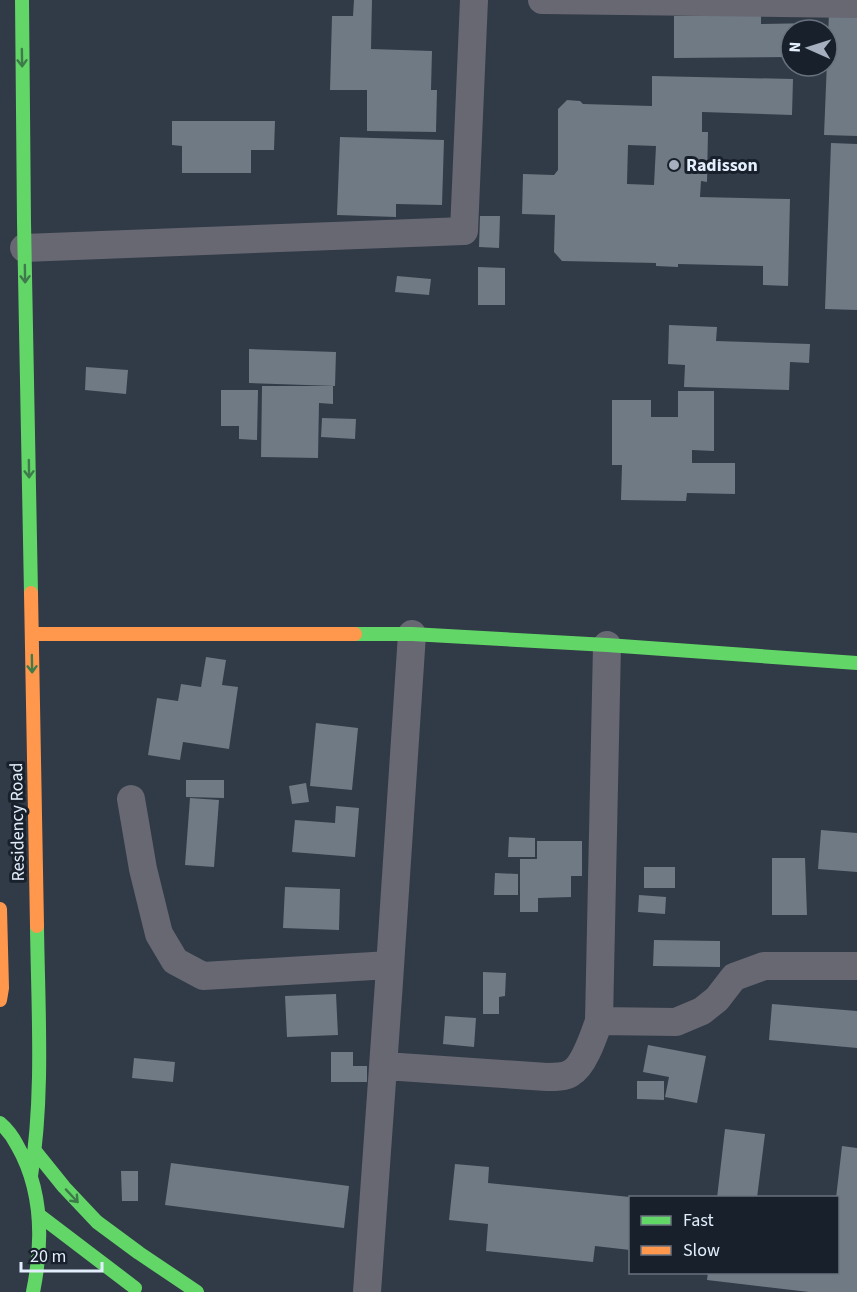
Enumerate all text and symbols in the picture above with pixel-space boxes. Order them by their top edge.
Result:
north arrow [779,18,839,78]
text: N [784,41,806,53]
one-way arrow [16,48,28,68]
place label: Radisson [686,153,758,178]
marker: Radisson [667,158,681,172]
one-way arrow [19,264,31,284]
one-way arrow [23,459,34,479]
one-way arrow [26,654,38,674]
street label: Residency Road [4,762,31,882]
one-way arrow [65,1188,79,1203]
legend [629,1196,839,1274]
text: Fast [683,1208,714,1233]
scale bar [21,1235,102,1273]
text: Slow [683,1238,720,1263]
text: 20 m [30,1244,66,1269]

